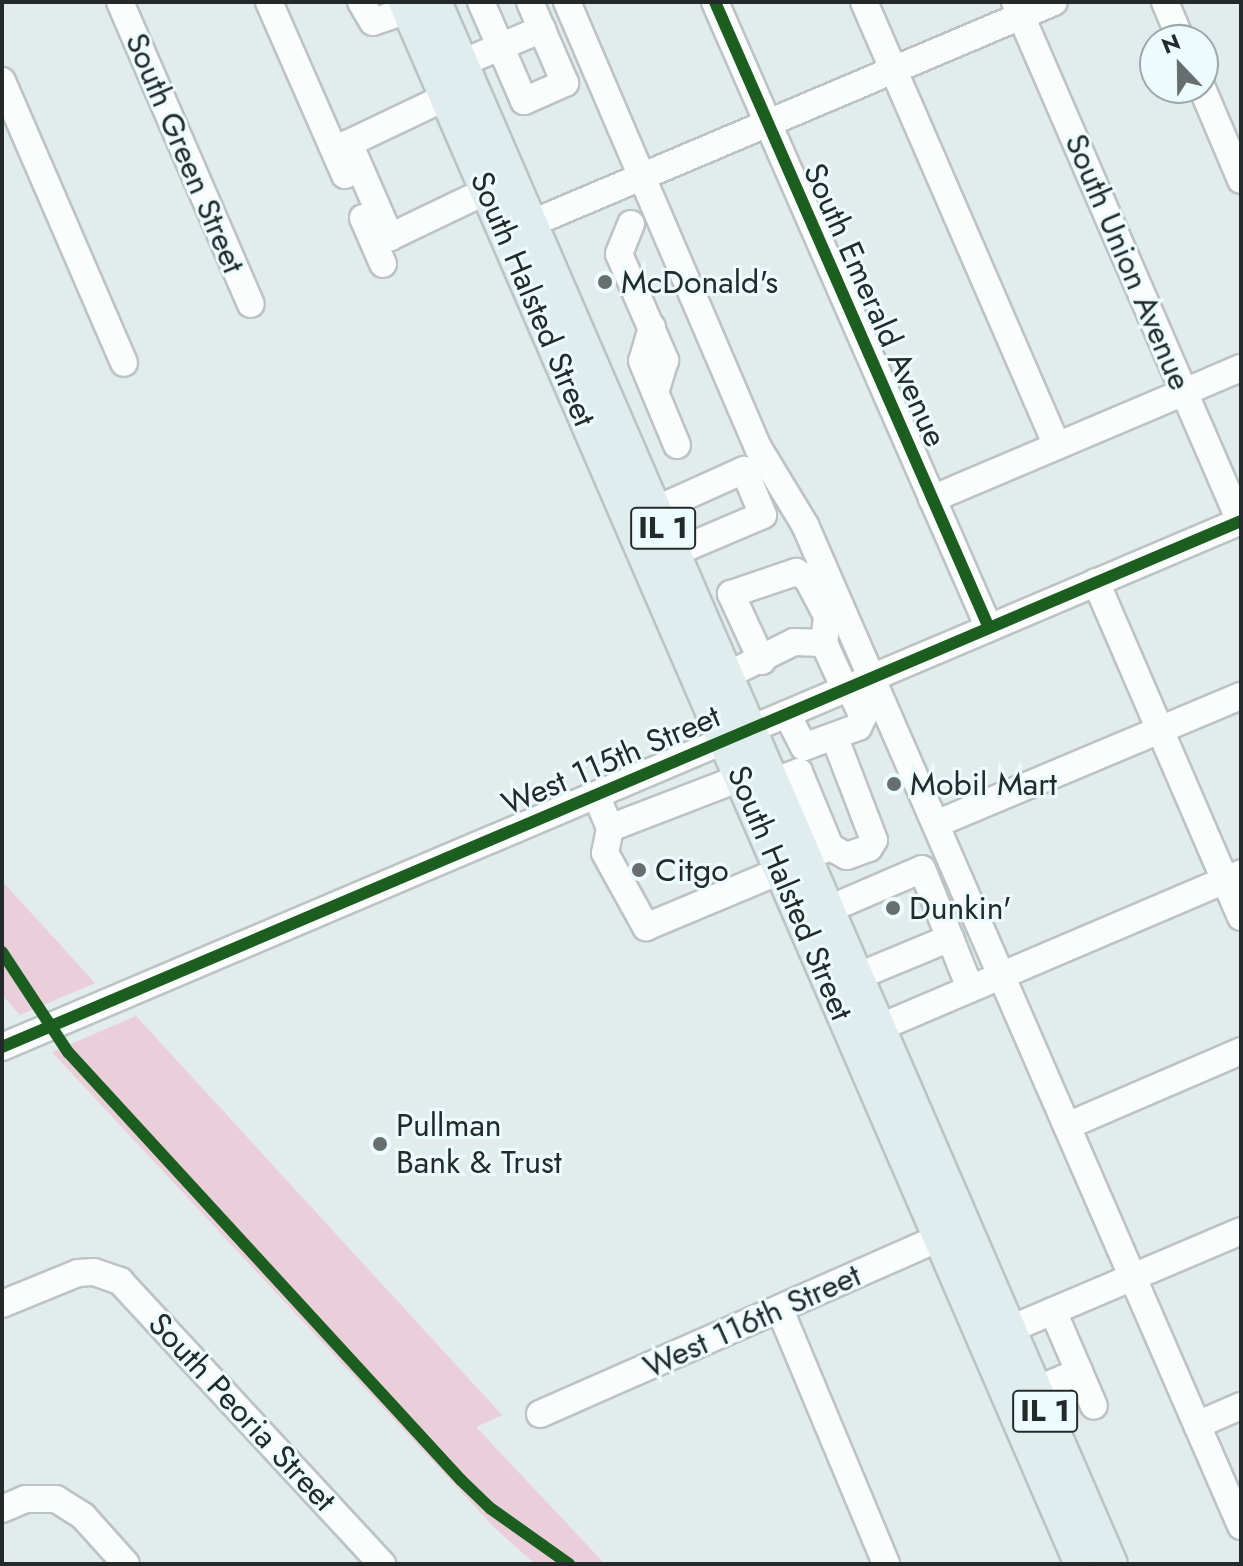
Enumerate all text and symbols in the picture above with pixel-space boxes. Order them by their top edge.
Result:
north arrow [1139,24,1219,104]
text: N [1157,25,1185,62]
street label: South Green Street [117,27,253,279]
street label: South Union Avenue [1057,128,1199,396]
street label: South Emerald Avenue [795,157,955,453]
street label: South Halsted Street [462,166,604,432]
place label: McDonald's [621,263,778,301]
marker: McDonald's [596,273,614,291]
road number: IL 1 [629,502,697,554]
street label: West 115th Street [496,697,726,823]
street label: South Halsted Street [719,760,861,1026]
place label: Mobil Mart [910,765,1057,803]
marker: Mobil Mart [885,775,903,793]
place label: Citgo [655,851,729,889]
marker: Citgo [630,861,648,879]
place label: Dunkin' [909,889,1012,927]
marker: Dunkin' [884,899,902,917]
place label: Pullman Bank & Trust [396,1107,562,1182]
marker: Pullman Bank & Trust [371,1135,389,1153]
street label: West 116th Street [638,1256,866,1386]
street label: South Peoria Street [140,1305,344,1519]
road number: IL 1 [1011,1385,1079,1437]

